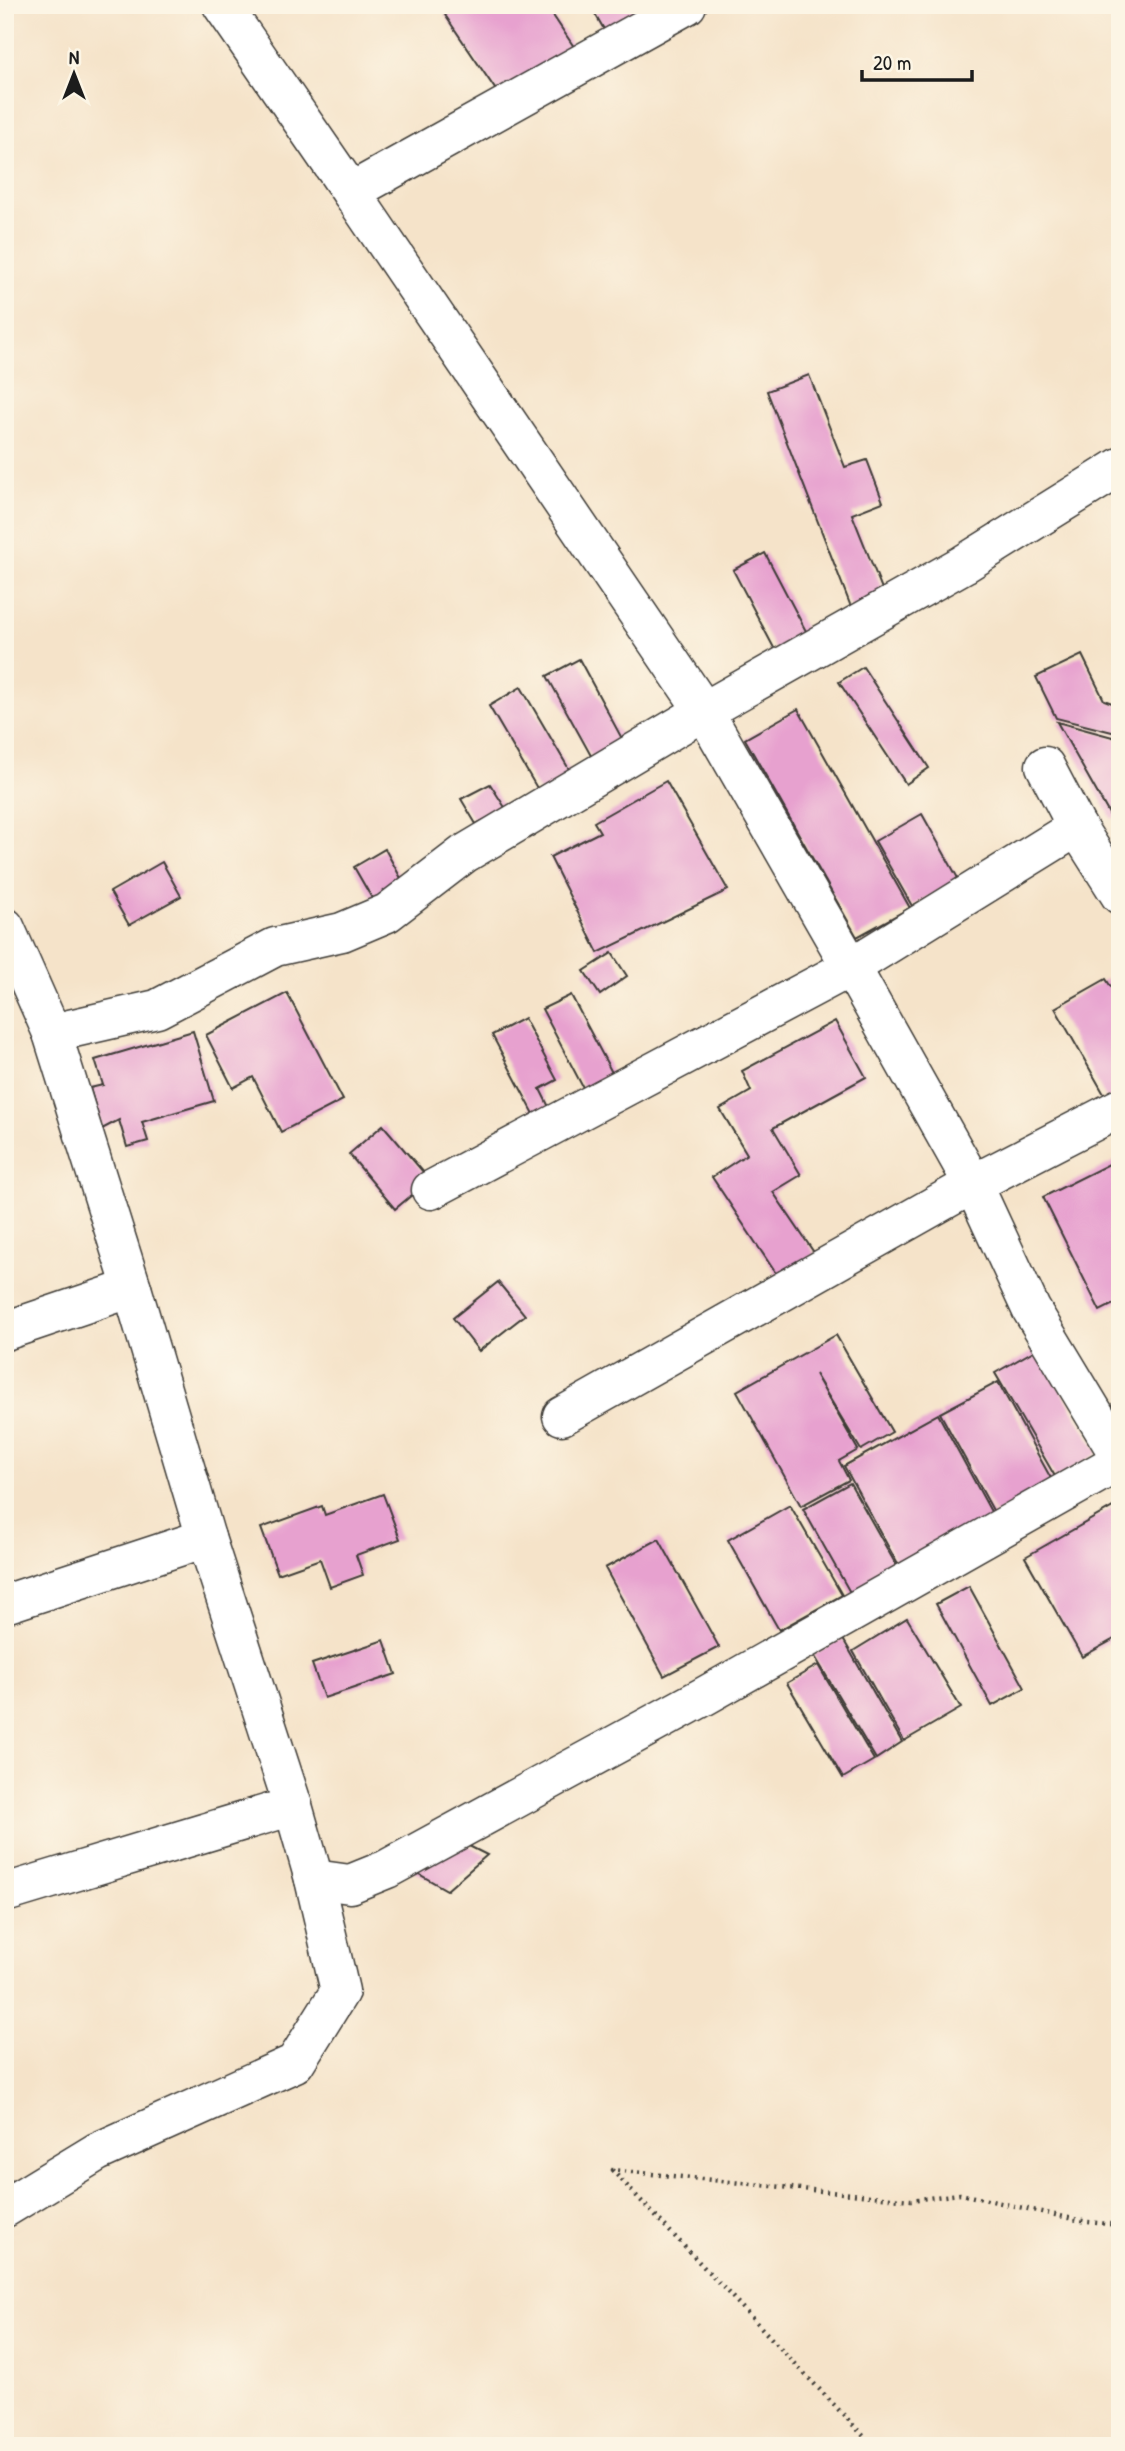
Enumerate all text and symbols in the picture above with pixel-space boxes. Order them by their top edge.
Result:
north arrow [38,38,108,108]
scale bar [862,38,973,82]
text: N [69,44,79,70]
text: 20 m [873,48,911,77]

